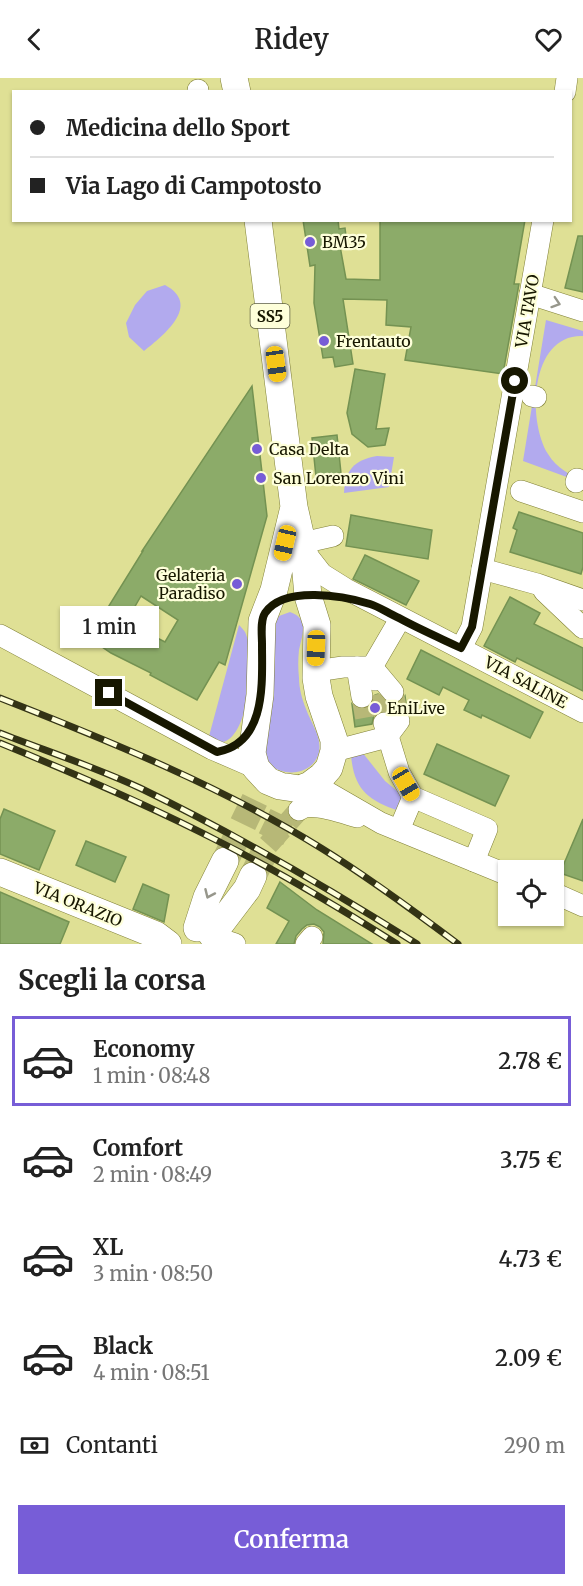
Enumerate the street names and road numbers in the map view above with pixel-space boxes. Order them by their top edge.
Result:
street label: VIA TAVO [511,272,543,350]
road number: SS5 [250,304,290,328]
street label: VIA SALINE [480,651,572,713]
street label: VIA ORAZIO [30,877,126,931]

